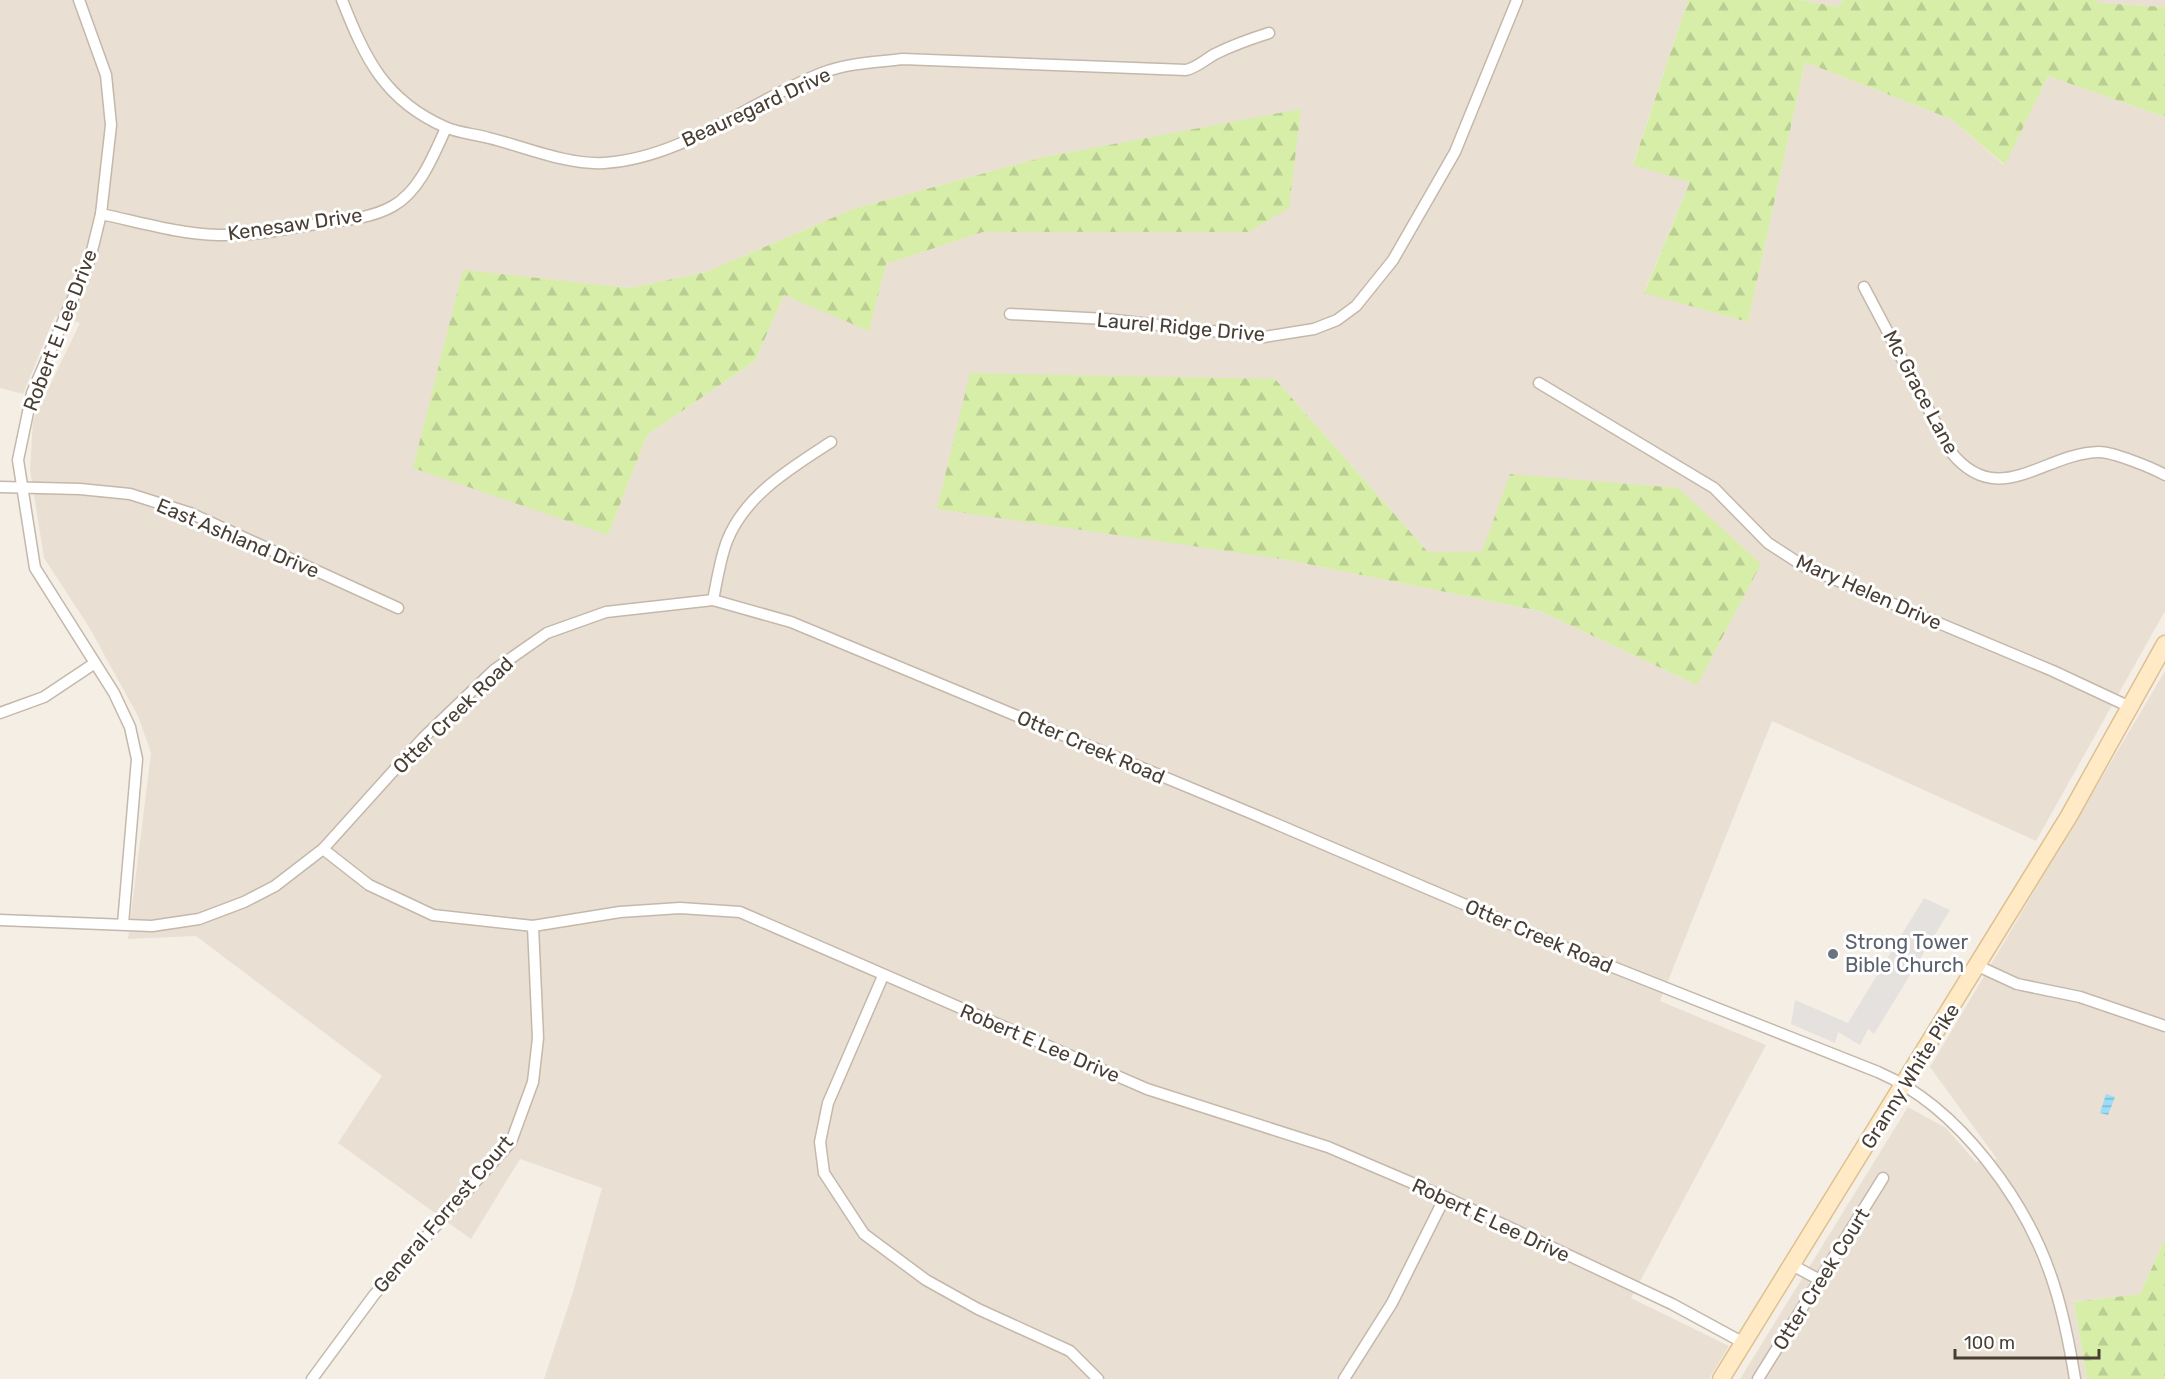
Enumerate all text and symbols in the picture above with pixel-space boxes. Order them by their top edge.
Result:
street label: Beauregard Drive [678,62,834,152]
street label: Kenesaw Drive [226,203,364,245]
street label: Robert E Lee Drive [18,246,102,414]
street label: Laurel Ridge Drive [1096,308,1266,346]
street label: Mc Grace Lane [1878,326,1964,458]
street label: East Ashland Drive [153,493,323,583]
street label: Mary Helen Drive [1793,549,1945,635]
street label: Otter Creek Road [388,651,518,779]
street label: Otter Creek Road [1014,705,1168,789]
street label: Otter Creek Road [1462,894,1616,978]
place label: Strong Tower Bible Church [1845,930,1968,977]
marker: Strong Tower Bible Church [1826,947,1840,961]
street label: Robert E Lee Drive [956,998,1124,1088]
street label: Granny White Pike [1856,999,1964,1153]
street label: General Forrest Court [368,1130,518,1298]
street label: Robert E Lee Drive [1408,1173,1574,1267]
street label: Otter Creek Court [1768,1203,1874,1354]
scale bar [1955,1322,2099,1360]
text: 100 m [1964,1332,2015,1354]

